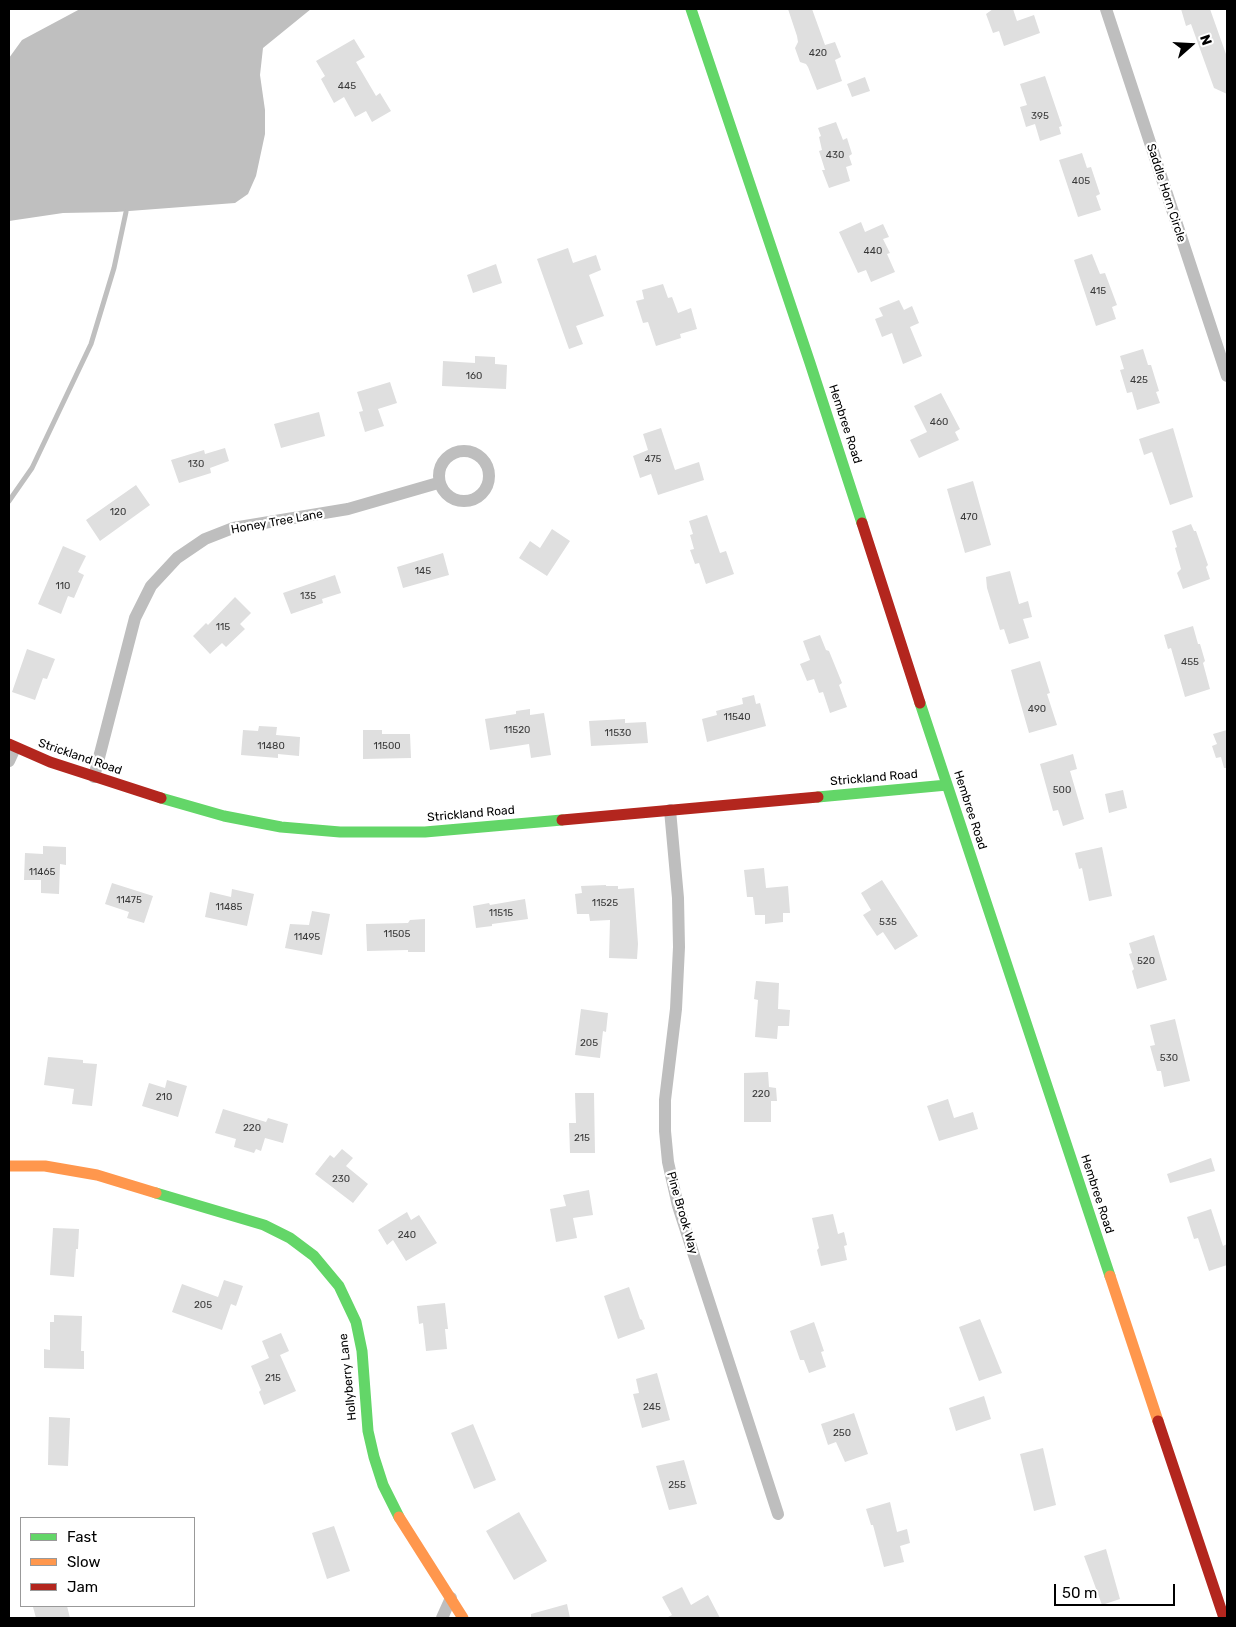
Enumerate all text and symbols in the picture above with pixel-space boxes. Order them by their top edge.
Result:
north arrow [1166,20,1216,70]
text: N [1196,32,1215,47]
house number: 420 [809,47,827,59]
house number: 445 [338,80,356,92]
house number: 395 [1031,110,1049,122]
street label: Saddle Horn Circle [1143,142,1189,244]
house number: 430 [826,149,844,161]
house number: 405 [1072,175,1090,187]
house number: 440 [864,245,882,257]
house number: 415 [1090,285,1106,297]
house number: 160 [466,370,482,382]
house number: 425 [1130,374,1148,386]
street label: Hembree Road [825,383,865,465]
house number: 460 [930,416,948,428]
house number: 475 [644,453,662,465]
house number: 130 [188,458,204,470]
house number: 120 [110,506,126,518]
street label: Honey Tree Lane [230,507,324,537]
house number: 470 [960,511,978,523]
house number: 145 [415,565,431,577]
house number: 110 [56,580,70,592]
house number: 135 [300,590,316,602]
house number: 115 [216,621,230,633]
house number: 455 [1181,656,1199,668]
house number: 490 [1028,703,1046,715]
house number: 11540 [723,711,751,723]
house number: 11520 [504,724,530,736]
house number: 11530 [605,727,631,739]
street label: Strickland Road [36,736,124,778]
house number: 11480 [257,740,285,752]
house number: 11500 [373,740,401,752]
street label: Strickland Road [830,767,918,789]
street label: Hembree Road [950,769,990,851]
house number: 500 [1053,784,1071,796]
street label: Strickland Road [427,803,515,825]
house number: 11465 [29,866,55,878]
house number: 11475 [116,894,142,906]
house number: 11525 [592,897,618,909]
house number: 11485 [215,901,243,913]
house number: 11515 [489,907,513,919]
house number: 535 [879,916,897,928]
house number: 11505 [384,928,410,940]
house number: 11495 [294,931,320,943]
house number: 520 [1137,955,1155,967]
house number: 205 [580,1037,598,1049]
house number: 530 [1160,1052,1178,1064]
house number: 220 [752,1088,770,1100]
house number: 210 [156,1091,172,1103]
house number: 220 [243,1122,261,1134]
house number: 215 [574,1132,590,1144]
street label: Hembree Road [1077,1153,1117,1235]
street label: Pine Brook Way [663,1170,701,1256]
house number: 230 [332,1173,350,1185]
house number: 240 [398,1229,416,1241]
house number: 205 [194,1299,212,1311]
street label: Hollyberry Lane [336,1333,360,1421]
house number: 215 [265,1372,281,1384]
house number: 245 [643,1401,661,1413]
house number: 250 [833,1427,851,1439]
house number: 255 [668,1479,686,1491]
legend [20,1517,195,1607]
text: Fast [67,1528,97,1546]
text: Slow [67,1553,100,1571]
scale bar [1056,1574,1177,1606]
text: Jam [67,1578,98,1596]
text: 50 m [1062,1584,1097,1602]

